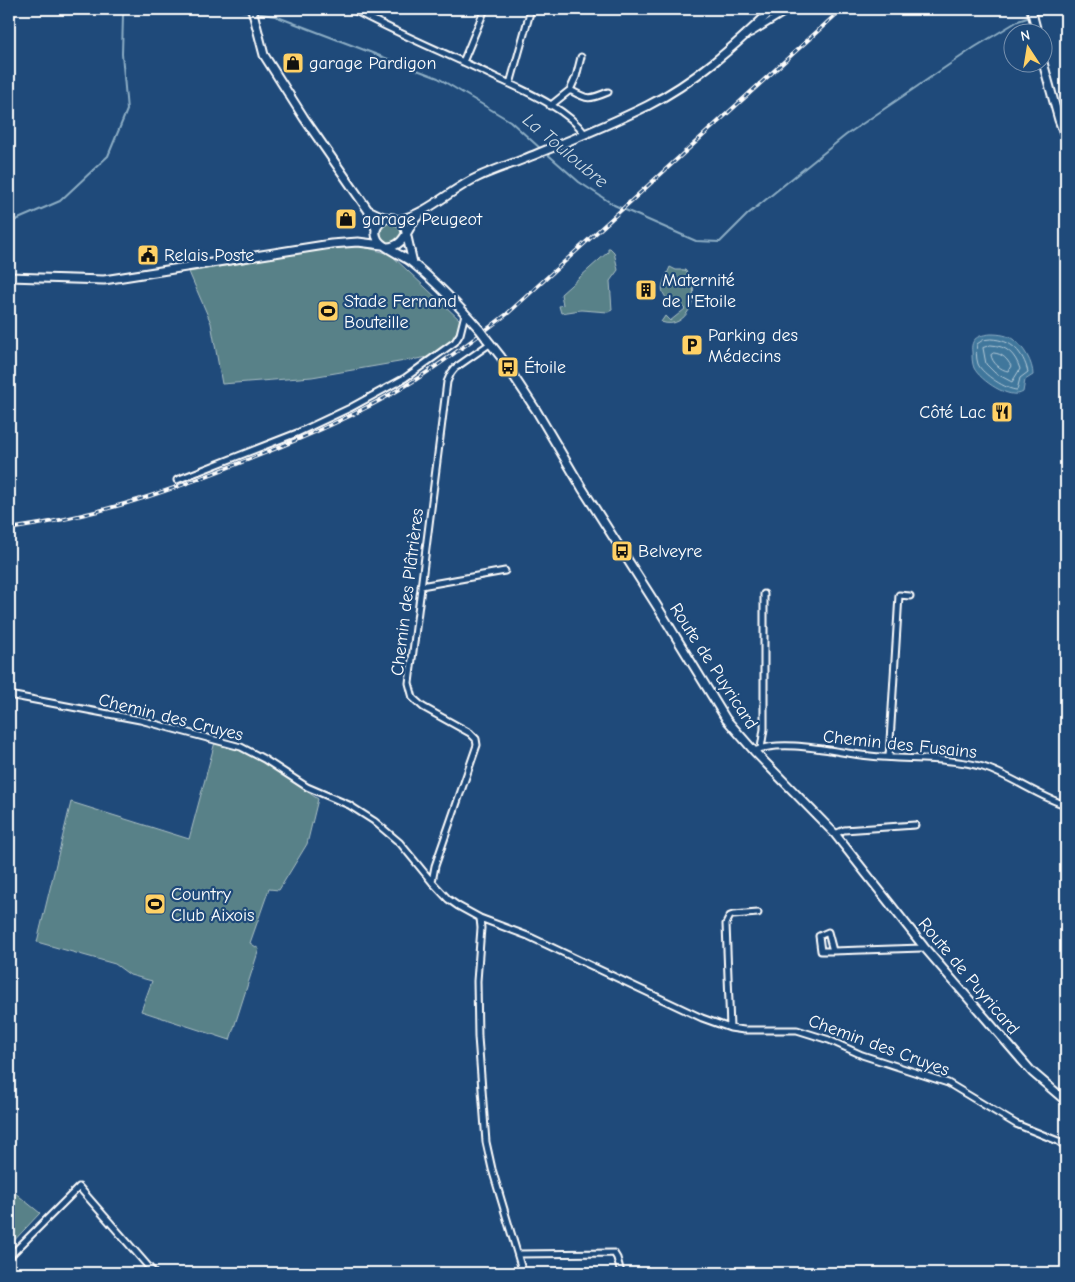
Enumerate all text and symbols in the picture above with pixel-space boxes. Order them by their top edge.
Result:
north arrow [1002,22,1052,72]
text: N [1019,27,1032,45]
shop icon: garage Pardigon [281,51,305,75]
place label: garage Pardigon [309,53,436,74]
water label: La Touloubre [518,109,613,193]
shop icon: garage Peugeot [334,207,358,231]
place label: garage Peugeot [362,209,483,230]
public building icon: Relais Poste [136,243,160,267]
place label: Relais Poste [164,245,254,266]
place label: Maternité de l'Etoile [662,270,736,312]
building icon: Maternité de l'Etoile [634,278,658,302]
place label: Stade Fernand Bouteille [344,291,457,333]
sports icon: Stade Fernand Bouteille [316,299,340,323]
place label: Parking des Médecins [708,325,798,367]
parking icon: Parking des Médecins [680,333,704,357]
bus stop icon: Étoile [496,355,520,379]
place label: Étoile [524,356,566,378]
restaurant icon: Côté Lac [990,400,1014,424]
place label: Côté Lac [919,402,986,423]
street label: Chemin des Plâtrières [387,507,428,677]
bus stop icon: Belveyre [610,539,634,563]
place label: Belveyre [638,541,702,562]
street label: Route de Puyricard [665,599,762,733]
street label: Chemin des Cruyes [96,689,245,746]
street label: Chemin des Fusains [822,726,978,763]
place label: Country Club Aixois [171,884,255,926]
sports icon: Country Club Aixois [143,892,167,916]
street label: Route de Puyricard [914,914,1024,1039]
street label: Chemin des Cruyes [806,1010,952,1081]

